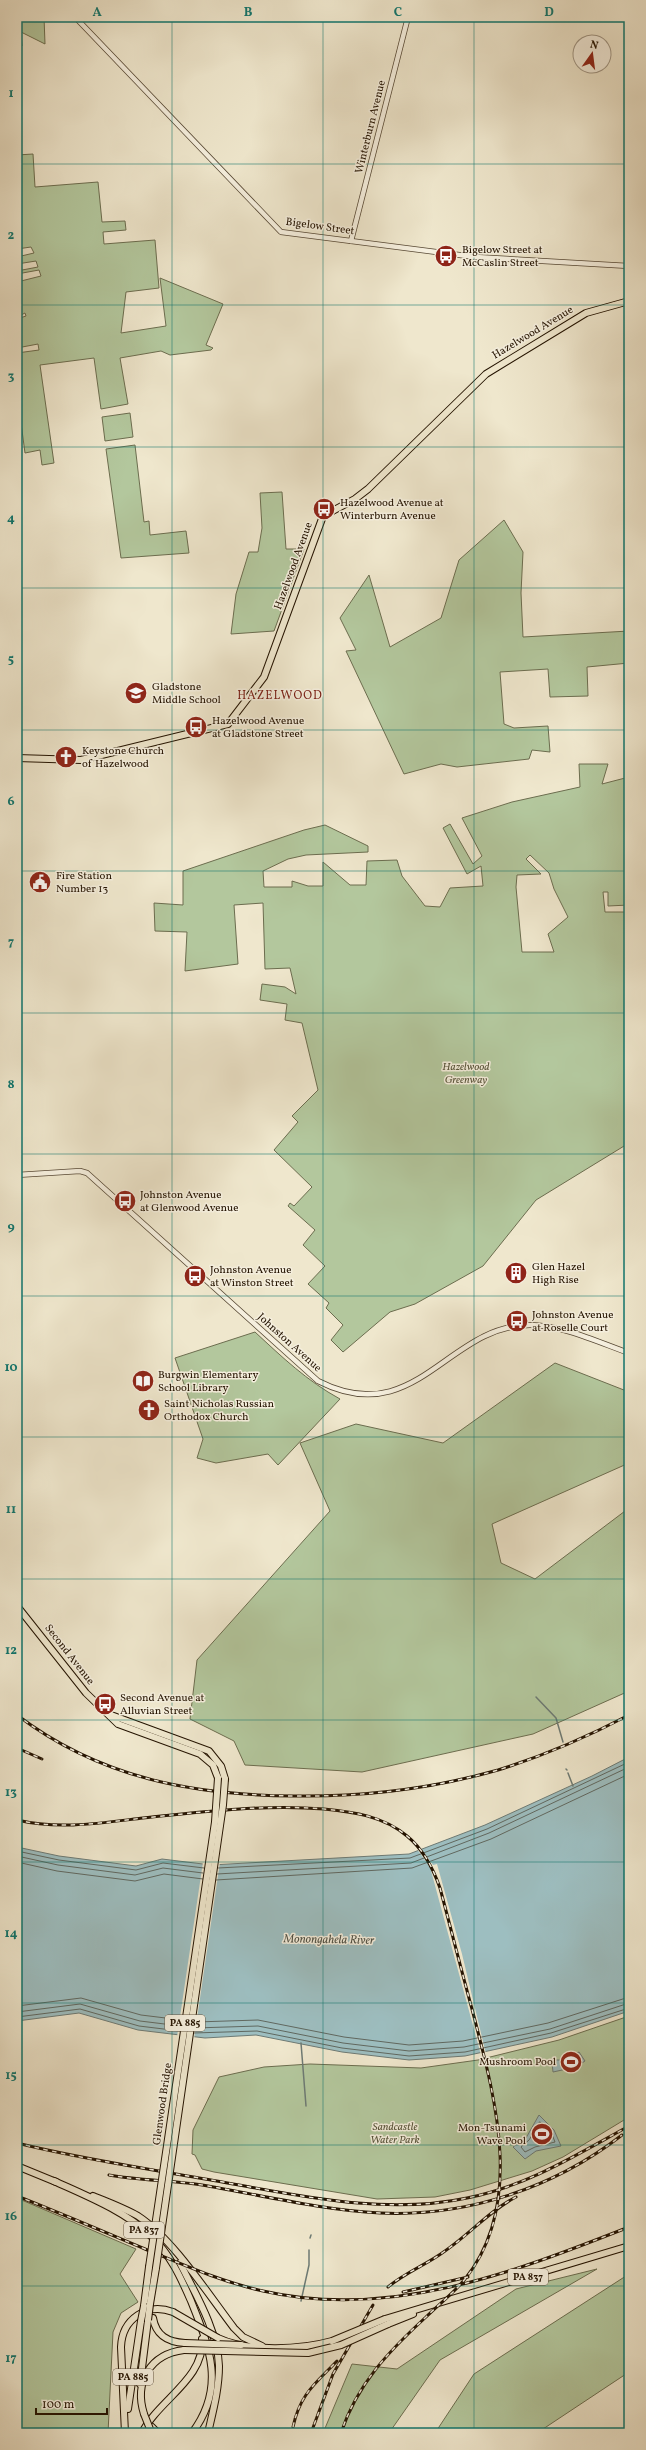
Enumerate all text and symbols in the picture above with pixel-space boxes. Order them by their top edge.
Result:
text: A [92,4,102,22]
text: B [244,4,253,22]
text: C [394,4,402,22]
text: D [544,4,554,22]
north arrow [572,34,612,74]
text: N [588,38,600,54]
street label: Winterburn Avenue [352,79,390,175]
text: 1 [8,85,14,103]
street label: Bigelow Street [285,215,355,239]
text: 2 [8,227,15,245]
bus stop icon: Bigelow Street at McCaslin Street [433,243,459,269]
place label: Bigelow Street at McCaslin Street [462,243,543,271]
street label: Hazelwood Avenue [490,303,576,363]
text: 3 [8,368,15,386]
bus stop icon: Hazelwood Avenue at Winterburn Avenue [311,496,337,522]
place label: Hazelwood Avenue at Winterburn Avenue [340,496,444,524]
text: 4 [7,510,15,528]
street label: Hazelwood Avenue [271,520,317,612]
text: 5 [8,651,14,669]
school or university icon: Gladstone Middle School [123,680,149,706]
place label: Gladstone Middle School [152,680,221,708]
district label: HAZELWOOD [237,688,323,704]
bus stop icon: Hazelwood Avenue at Gladstone Street [183,714,209,740]
place label: Hazelwood Avenue at Gladstone Street [212,714,304,742]
church icon: Keystone Church of Hazelwood [53,744,79,770]
place label: Keystone Church of Hazelwood [82,744,165,772]
text: 6 [7,793,15,811]
public building icon: Fire Station Number 13 [27,869,53,895]
place label: Fire Station Number 13 [56,869,112,897]
text: 7 [8,934,14,952]
park label: Hazelwood Greenway [442,1060,490,1088]
text: 8 [7,1076,15,1094]
bus stop icon: Johnston Avenue at Glenwood Avenue [112,1188,138,1214]
place label: Johnston Avenue at Glenwood Avenue [140,1188,239,1216]
text: 9 [7,1218,15,1236]
building icon: Glen Hazel High Rise [503,1260,529,1286]
place label: Glen Hazel High Rise [532,1260,585,1288]
bus stop icon: Johnston Avenue at Winston Street [182,1263,208,1289]
place label: Johnston Avenue at Winston Street [210,1263,294,1291]
bus stop icon: Johnston Avenue at Roselle Court [504,1308,530,1334]
place label: Johnston Avenue at Roselle Court [532,1308,614,1336]
street label: Johnston Avenue [254,1310,324,1376]
text: 10 [4,1359,18,1377]
library icon: Burgwin Elementary School Library [130,1368,156,1394]
place label: Burgwin Elementary School Library [158,1368,258,1396]
church icon: Saint Nicholas Russian Orthodox Church [136,1397,162,1423]
place label: Saint Nicholas Russian Orthodox Church [164,1397,275,1425]
text: 11 [6,1501,16,1519]
street label: Second Avenue [41,1622,97,1688]
text: 12 [5,1642,17,1660]
bus stop icon: Second Avenue at Alluvian Street [92,1691,118,1717]
place label: Second Avenue at Alluvian Street [120,1691,205,1719]
text: 13 [5,1784,17,1802]
text: 14 [4,1925,18,1943]
water label: Monongahela River [282,1931,375,1949]
road number: PA 885 [165,2015,205,2031]
sports icon: Mushroom Pool [558,2049,584,2075]
place label: Mushroom Pool [479,2055,556,2070]
street label: Glenwood Bridge [150,2062,176,2146]
text: 15 [5,2067,17,2085]
park label: Sandcastle Water Park [370,2120,420,2148]
place label: Mon-Tsunami Wave Pool [458,2121,526,2149]
sports icon: Mon-Tsunami Wave Pool [529,2121,555,2147]
text: 16 [5,2208,17,2226]
road number: PA 837 [124,2222,164,2238]
road number: PA 837 [508,2269,548,2285]
text: 17 [5,2350,17,2368]
road number: PA 885 [113,2369,153,2385]
scale bar [36,2390,107,2416]
text: 100 m [42,2397,75,2413]

